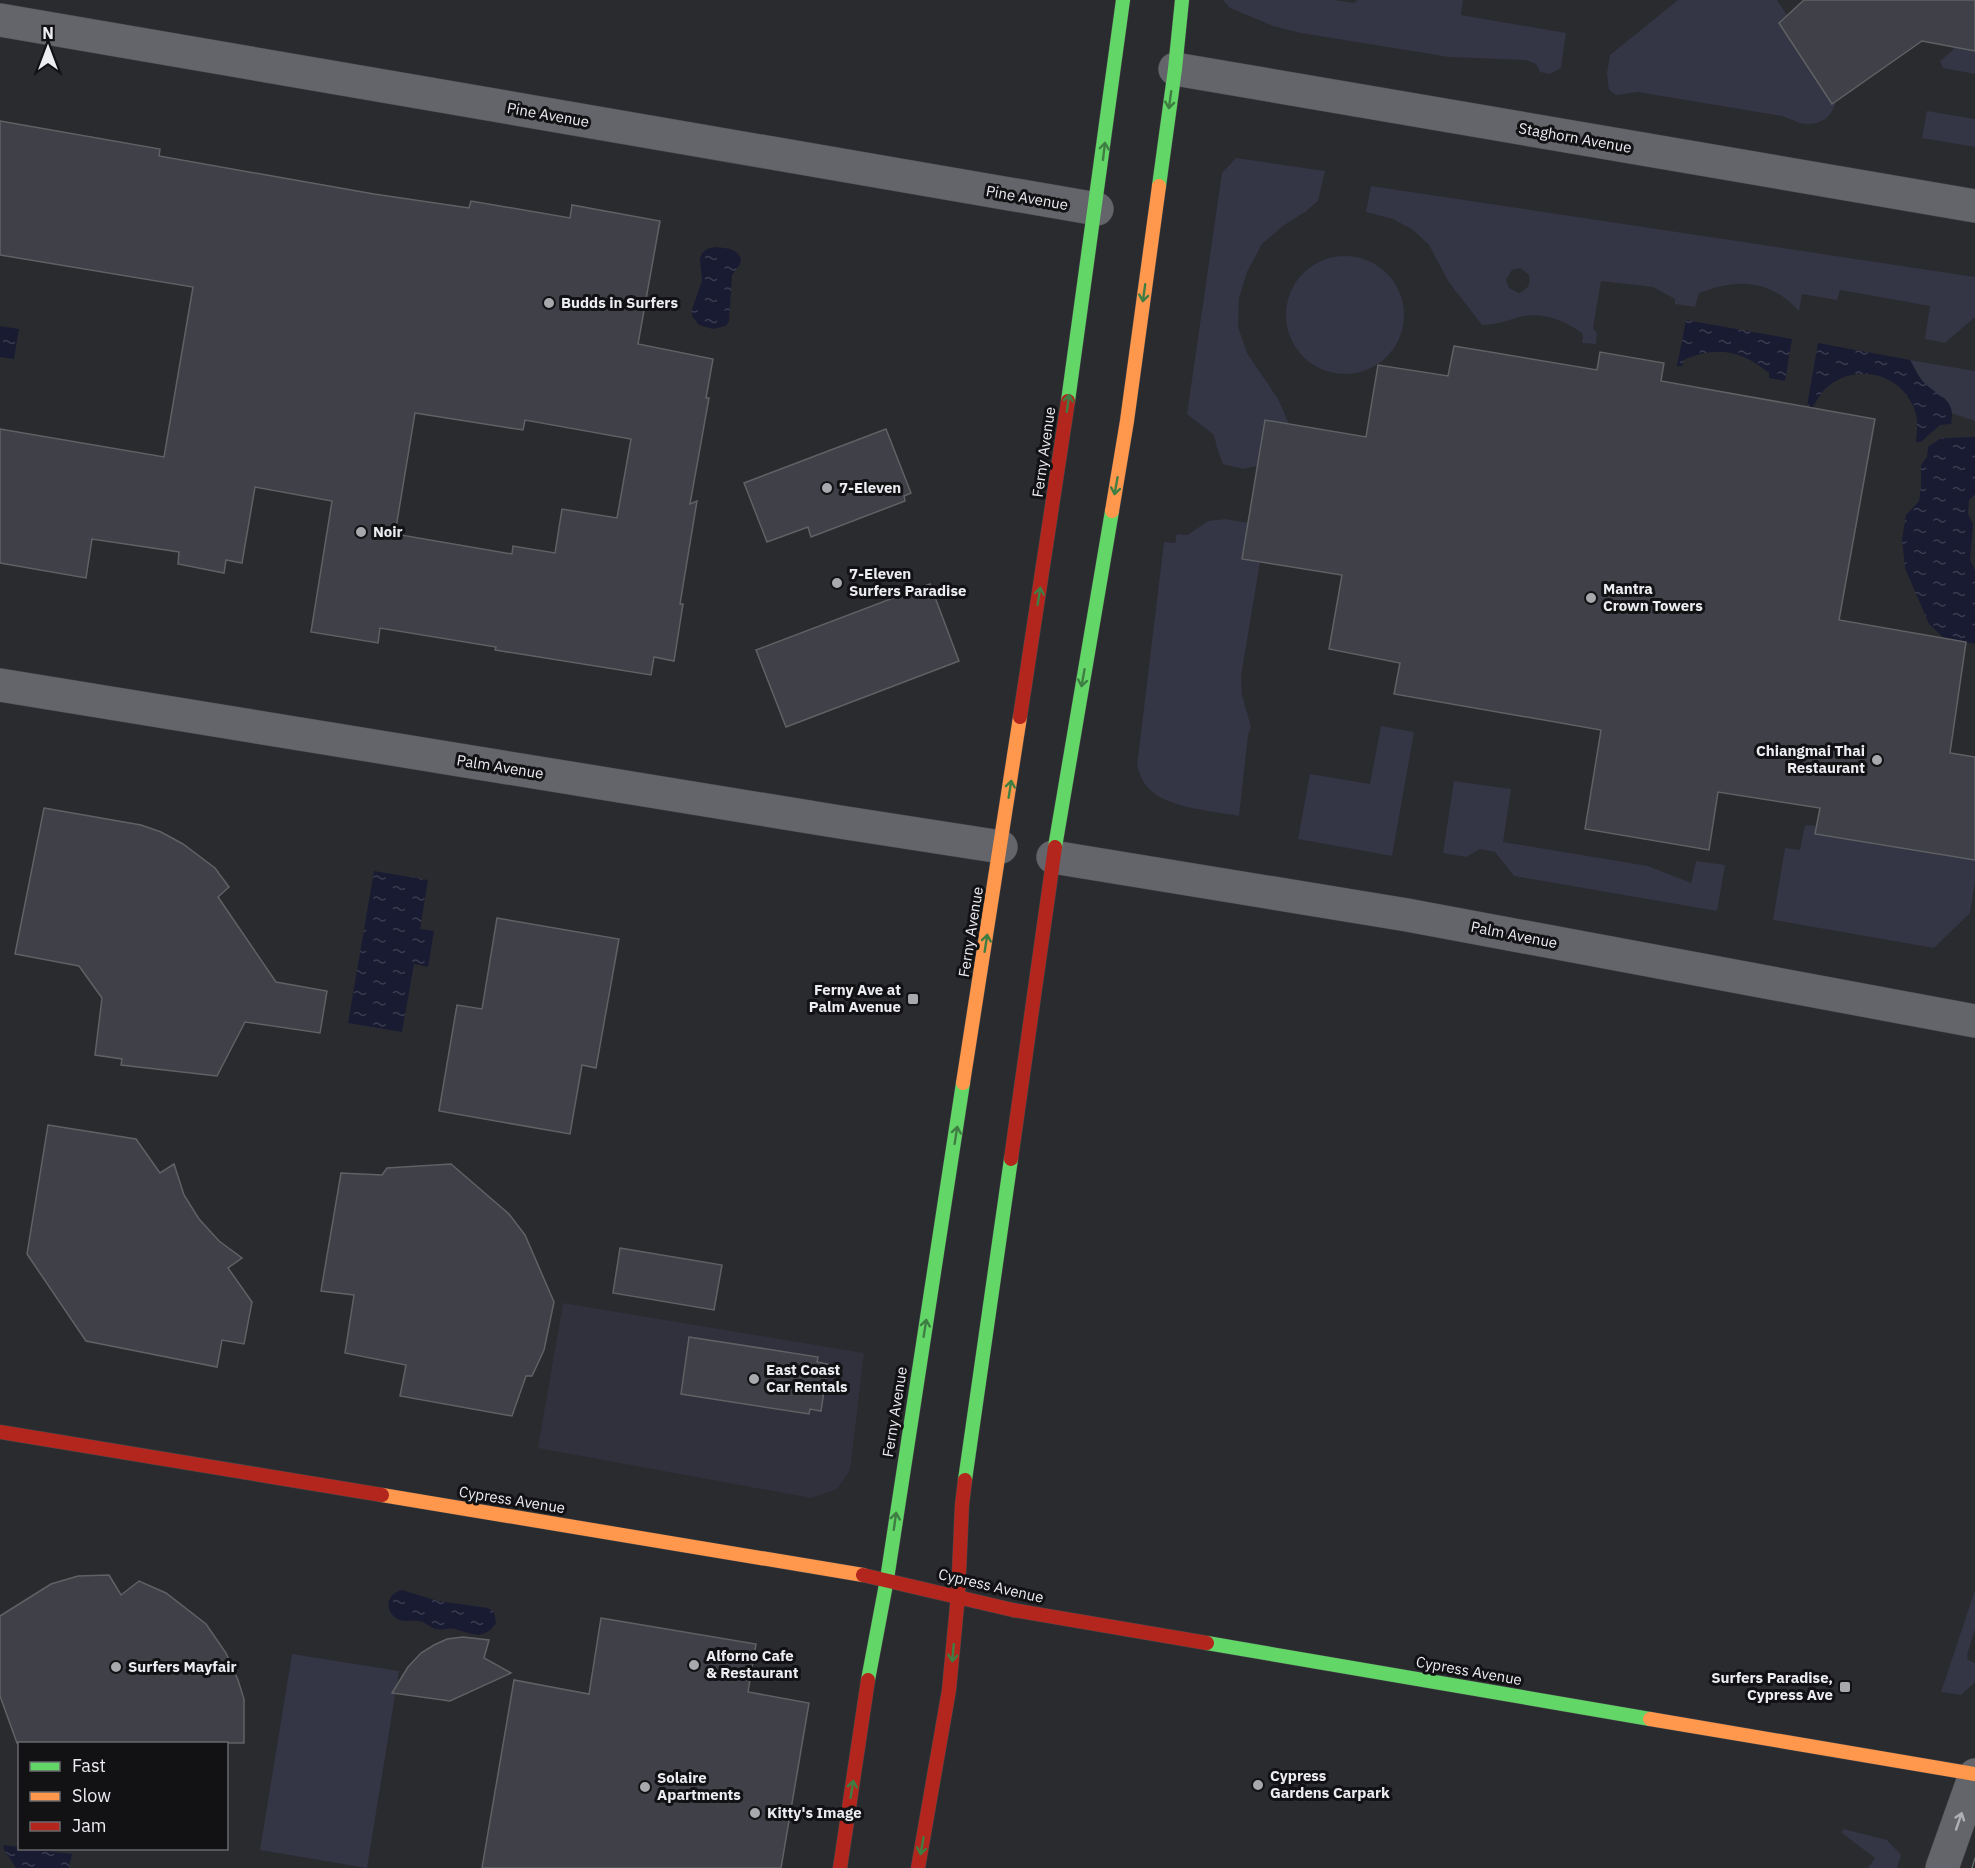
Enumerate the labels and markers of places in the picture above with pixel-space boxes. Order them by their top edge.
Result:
place label: Budds in Surfers [561,293,678,312]
marker: Budds in Surfers [542,296,556,310]
place label: 7-Eleven [839,478,901,497]
marker: 7-Eleven [820,481,834,495]
place label: Noir [373,522,403,541]
marker: Noir [354,525,368,539]
place label: 7-Eleven Surfers Paradise [849,564,966,600]
marker: 7-Eleven Surfers Paradise [830,576,844,590]
place label: Mantra Crown Towers [1603,579,1703,615]
marker: Mantra Crown Towers [1584,591,1598,605]
place label: Chiangmai Thai Restaurant [1756,741,1865,777]
marker: Chiangmai Thai Restaurant [1870,753,1884,767]
place label: Ferny Ave at Palm Avenue [809,980,901,1016]
marker: Ferny Ave at Palm Avenue [906,992,920,1006]
place label: East Coast Car Rentals [766,1360,848,1396]
marker: East Coast Car Rentals [747,1372,761,1386]
place label: Alforno Cafe & Restaurant [706,1646,799,1682]
place label: Surfers Mayfair [128,1657,237,1676]
marker: Alforno Cafe & Restaurant [687,1658,701,1672]
marker: Surfers Mayfair [109,1660,123,1674]
place label: Surfers Paradise, Cypress Ave [1711,1668,1833,1704]
marker: Surfers Paradise, Cypress Ave [1838,1680,1852,1694]
place label: Cypress Gardens Carpark [1270,1766,1390,1802]
place label: Solaire Apartments [657,1768,741,1804]
marker: Cypress Gardens Carpark [1251,1778,1265,1792]
marker: Solaire Apartments [638,1780,652,1794]
place label: Kitty's Image [767,1803,862,1822]
marker: Kitty's Image [748,1806,762,1820]

